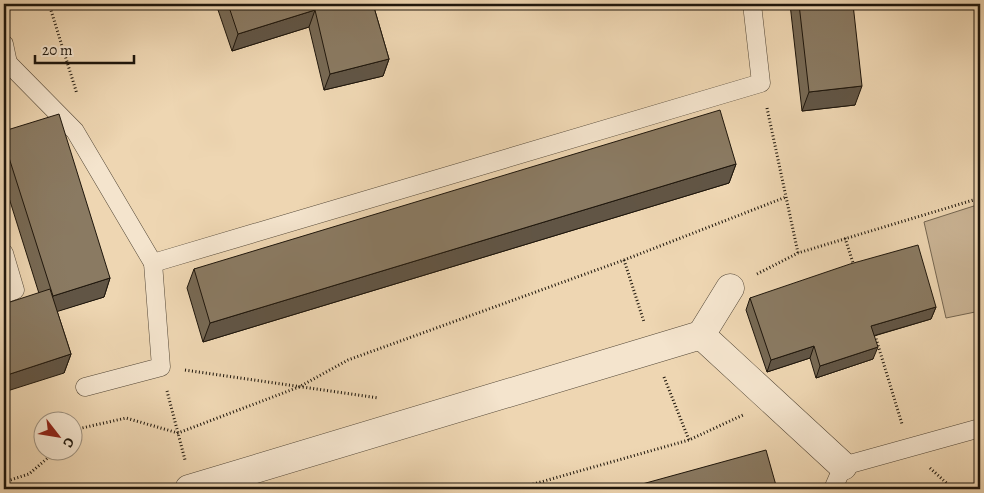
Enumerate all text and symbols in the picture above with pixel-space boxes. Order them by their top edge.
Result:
scale bar [35,32,134,64]
text: 20 m [42,40,73,60]
north arrow [32,410,82,460]
text: С [58,434,79,451]

